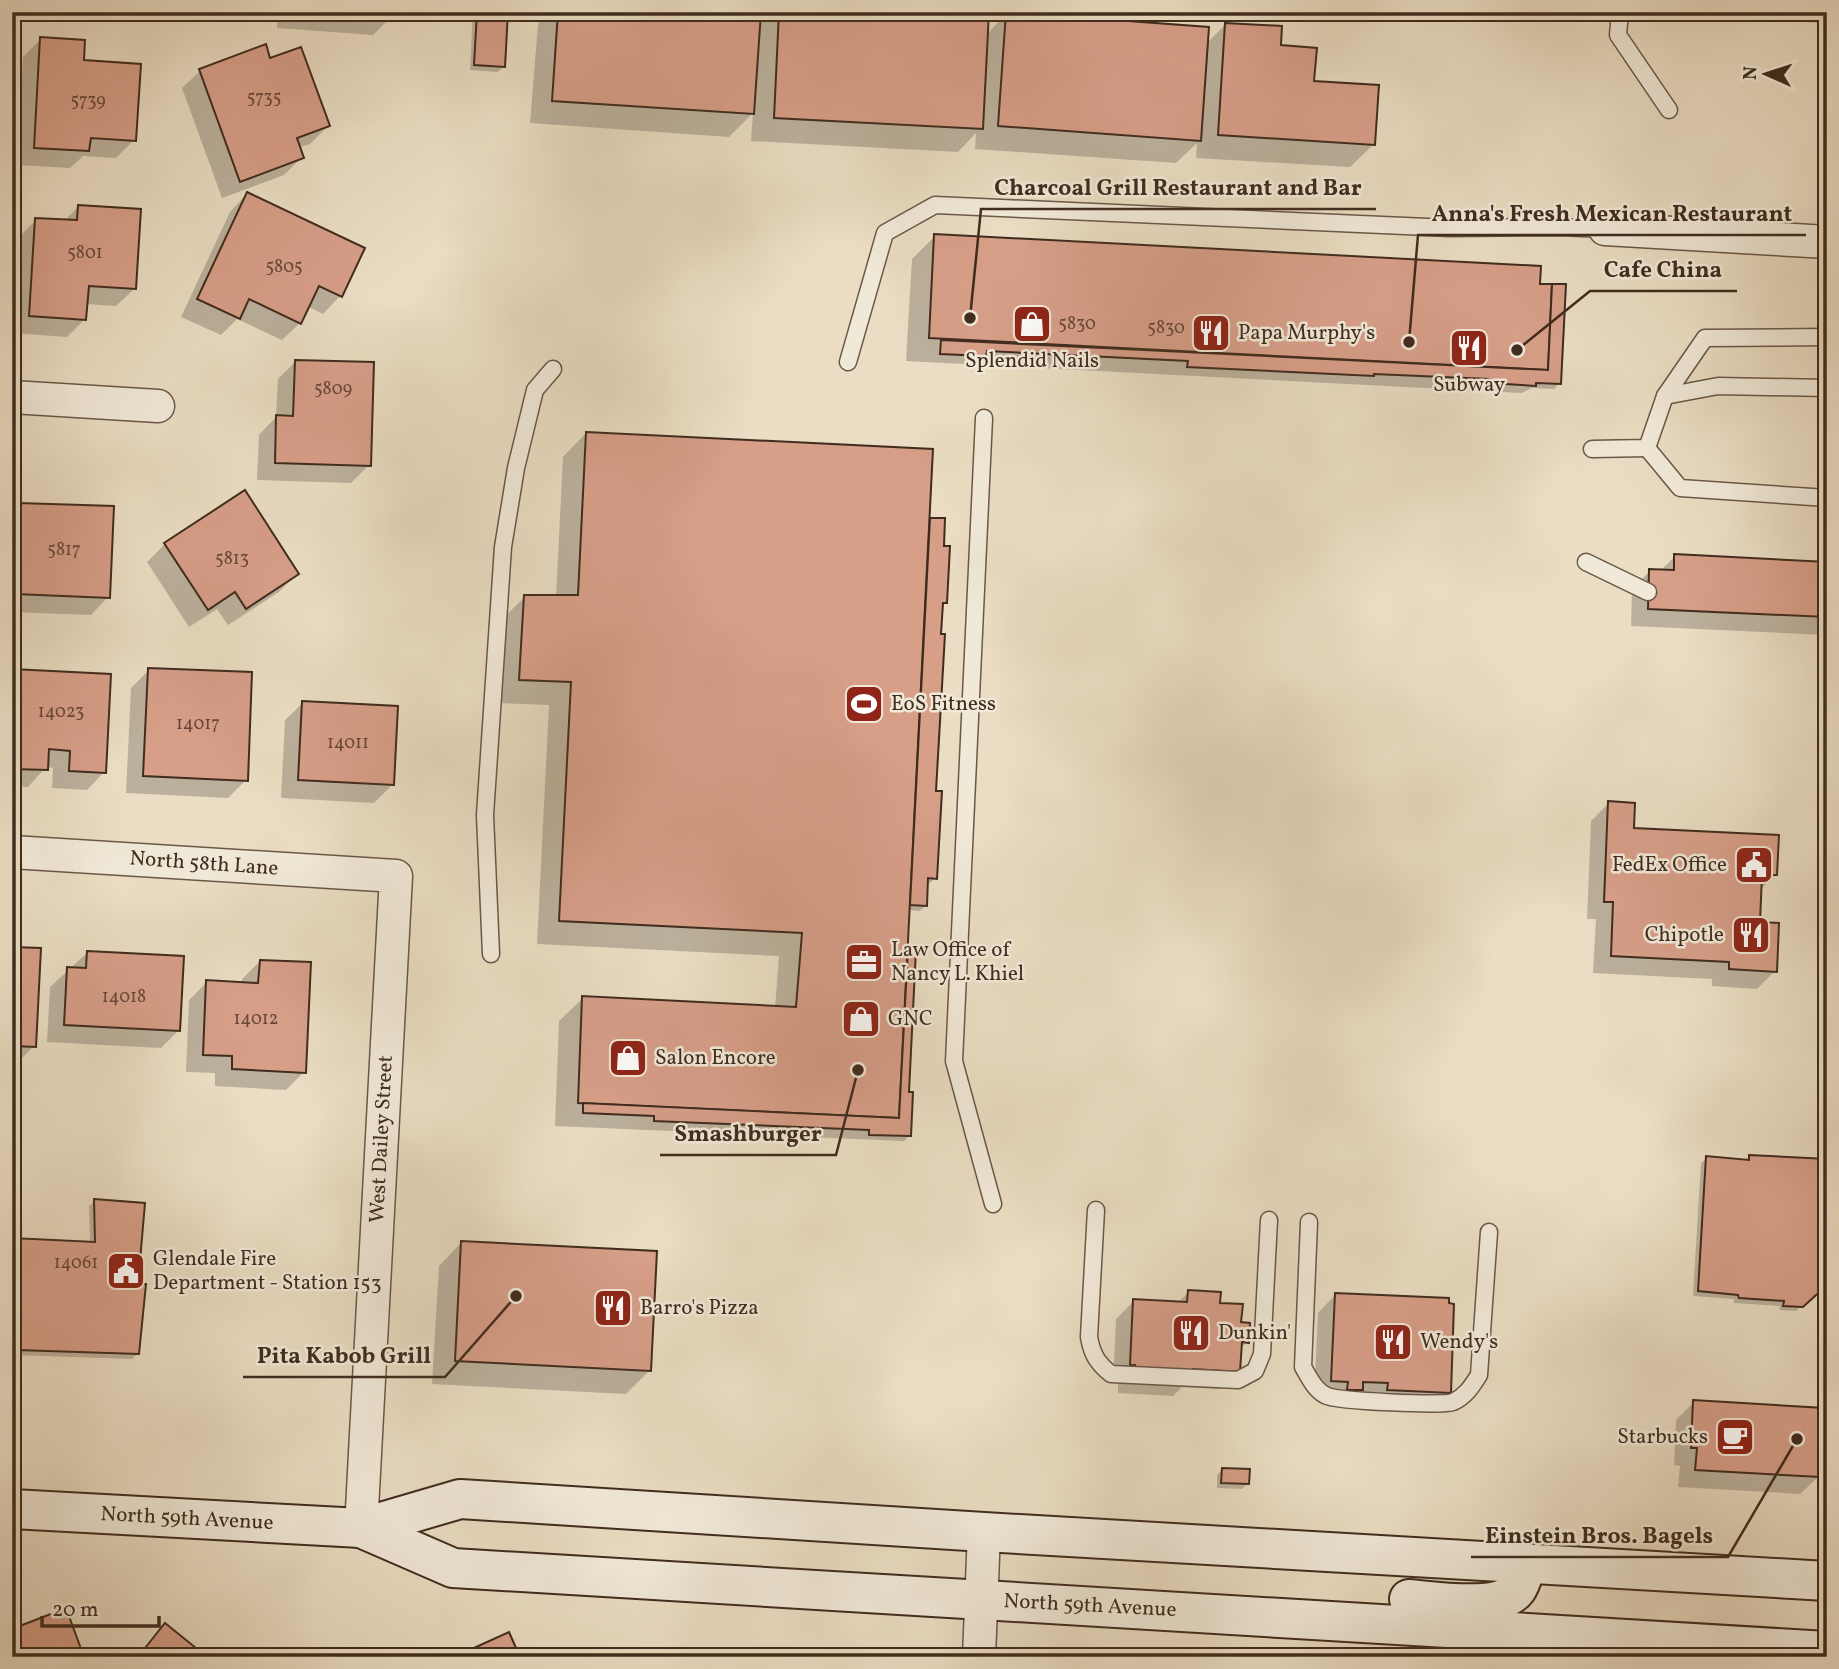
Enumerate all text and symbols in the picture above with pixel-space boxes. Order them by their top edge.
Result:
north arrow [1730,38,1800,108]
text: N [1738,65,1764,81]
house number: 5735 [247,86,281,111]
house number: 5739 [70,89,106,114]
callout: Charcoal Grill Restaurant and Bar [981,165,1376,209]
text: Charcoal Grill Restaurant and Bar [994,173,1362,205]
callout: Anna's Fresh Mexican Restaurant [1418,191,1806,235]
text: Anna's Fresh Mexican Restaurant [1432,199,1793,231]
house number: 5801 [67,241,103,266]
callout: Cafe China [1590,247,1737,291]
house number: 5805 [265,255,303,280]
text: Cafe China [1604,255,1722,287]
shop icon: Splendid Nails [1011,303,1053,345]
house number: 5830 [1058,312,1096,337]
restaurant icon: Papa Murphy's [1190,312,1232,354]
house number: 5830 [1147,316,1185,341]
place label: Papa Murphy's [1238,319,1375,348]
restaurant icon: Subway [1448,327,1490,369]
place label: Splendid Nails [965,347,1099,376]
place label: Subway [1433,371,1506,400]
house number: 5809 [314,377,352,402]
house number: 5817 [47,538,81,563]
house number: 5813 [215,547,249,572]
sports icon: EoS Fitness [843,683,885,725]
place label: EoS Fitness [891,690,996,719]
house number: 14023 [38,700,84,725]
house number: 14017 [176,712,220,737]
house number: 14011 [327,731,369,756]
street label: North 58th Lane [129,844,279,884]
public building icon: FedEx Office [1733,844,1775,886]
place label: FedEx Office [1612,851,1727,880]
restaurant icon: Chipotle [1730,914,1772,956]
place label: Chipotle [1645,921,1724,950]
place label: Law Office of Nancy L. Khiel [891,936,1024,989]
office icon: Law Office of Nancy L. Khiel [843,941,885,983]
house number: 14018 [102,985,146,1010]
shop icon: GNC [840,998,882,1040]
place label: GNC [888,1005,933,1034]
house number: 14012 [234,1007,278,1032]
shop icon: Salon Encore [607,1037,649,1079]
place label: Salon Encore [655,1044,776,1073]
street label: West Dailey Street [363,1054,401,1224]
callout: Smashburger [660,1111,836,1155]
text: Smashburger [674,1119,822,1151]
place label: Glendale Fire Department - Station 153 [153,1245,381,1298]
public building icon: Glendale Fire Department - Station 153 [105,1250,147,1292]
house number: 14061 [54,1251,98,1276]
restaurant icon: Barro's Pizza [592,1287,634,1329]
place label: Barro's Pizza [640,1294,759,1323]
restaurant icon: Dunkin' [1170,1312,1212,1354]
place label: Dunkin' [1218,1319,1291,1348]
restaurant icon: Wendy's [1372,1321,1414,1363]
place label: Wendy's [1420,1328,1498,1357]
callout: Pita Kabob Grill [243,1333,445,1377]
text: Pita Kabob Grill [257,1341,431,1373]
cafe icon: Starbucks [1714,1416,1756,1458]
place label: Starbucks [1617,1423,1708,1452]
street label: North 59th Avenue [100,1500,274,1538]
callout: Einstein Bros. Bagels [1471,1513,1728,1557]
text: Einstein Bros. Bagels [1485,1521,1713,1553]
scale bar [42,1585,159,1629]
street label: North 59th Avenue [1003,1587,1177,1625]
text: 20 m [52,1596,98,1625]

